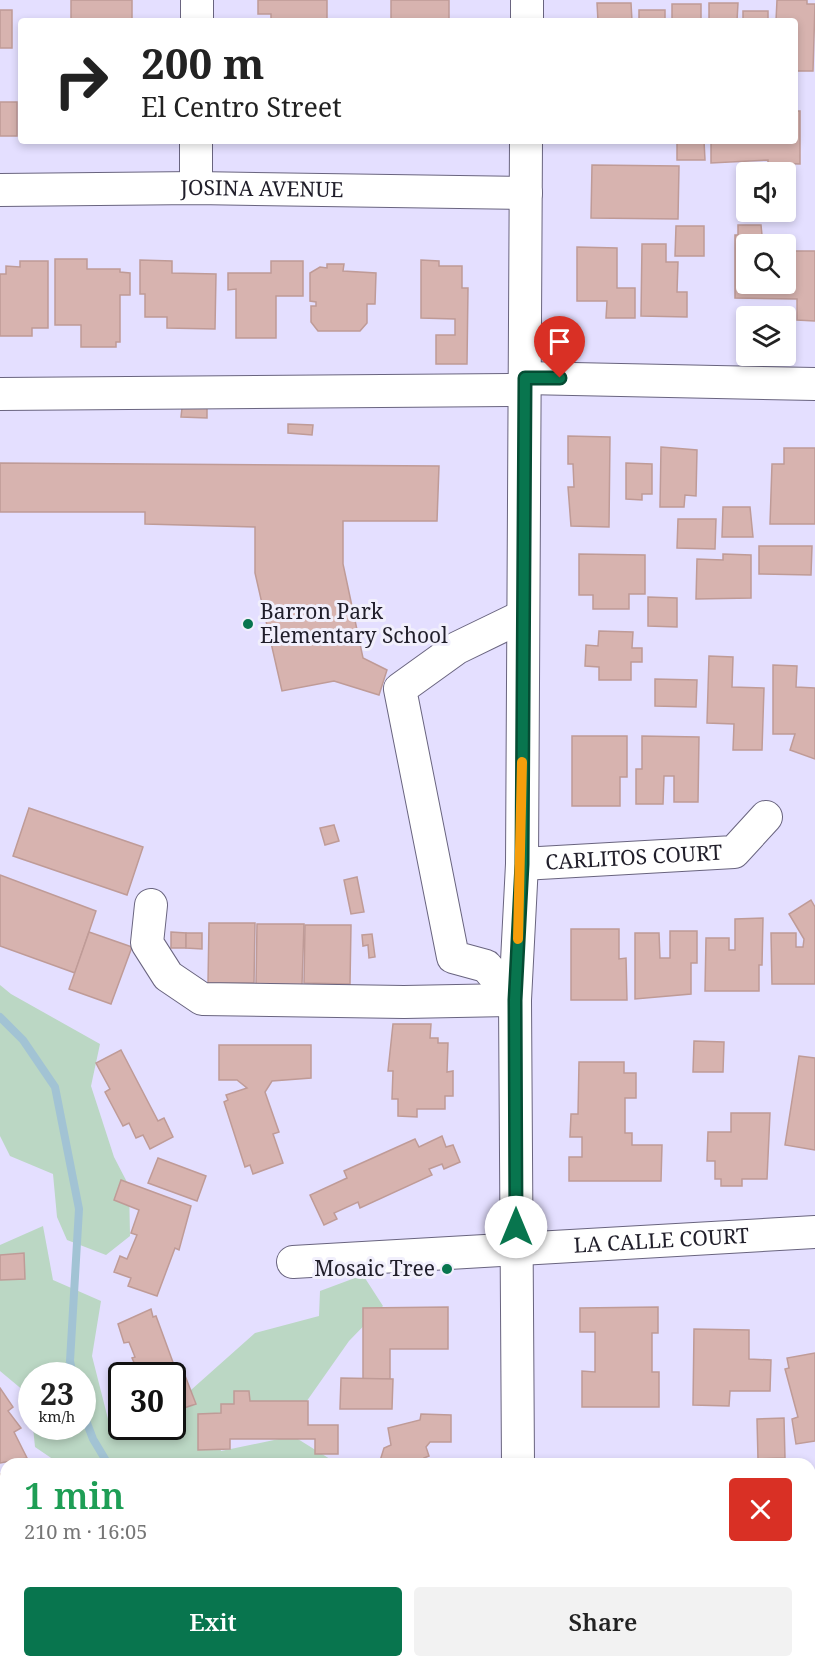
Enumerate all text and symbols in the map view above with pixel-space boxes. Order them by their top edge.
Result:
text: 200 m [141,34,265,91]
icon: right [42,42,120,120]
text: El Centro Street [141,88,342,125]
map controls [736,162,796,366]
button: sound [736,162,796,222]
street label: JOSINA AVENUE [179,173,344,203]
button: search [736,234,796,294]
button: layers [736,306,796,366]
pin [534,316,585,378]
icon: arrive [543,325,576,358]
place label: Barron Park Elementary School [260,597,448,649]
marker: Barron Park Elementary School [241,617,255,631]
street label: CARLITOS COURT [545,838,723,876]
position arrow [484,1195,548,1259]
street label: LA CALLE COURT [573,1221,750,1259]
place label: Mosaic Tree [314,1254,435,1282]
marker: Mosaic Tree [440,1262,454,1276]
speed limit sign: 30 [108,1362,186,1440]
text: 23 [40,1373,74,1414]
text: km/h [39,1406,75,1426]
text: 1 min [24,1471,125,1520]
button: close [729,1478,792,1541]
text: 210 m · 16:05 [24,1518,147,1545]
button: Exit [24,1587,402,1656]
button: Share [414,1587,792,1656]

